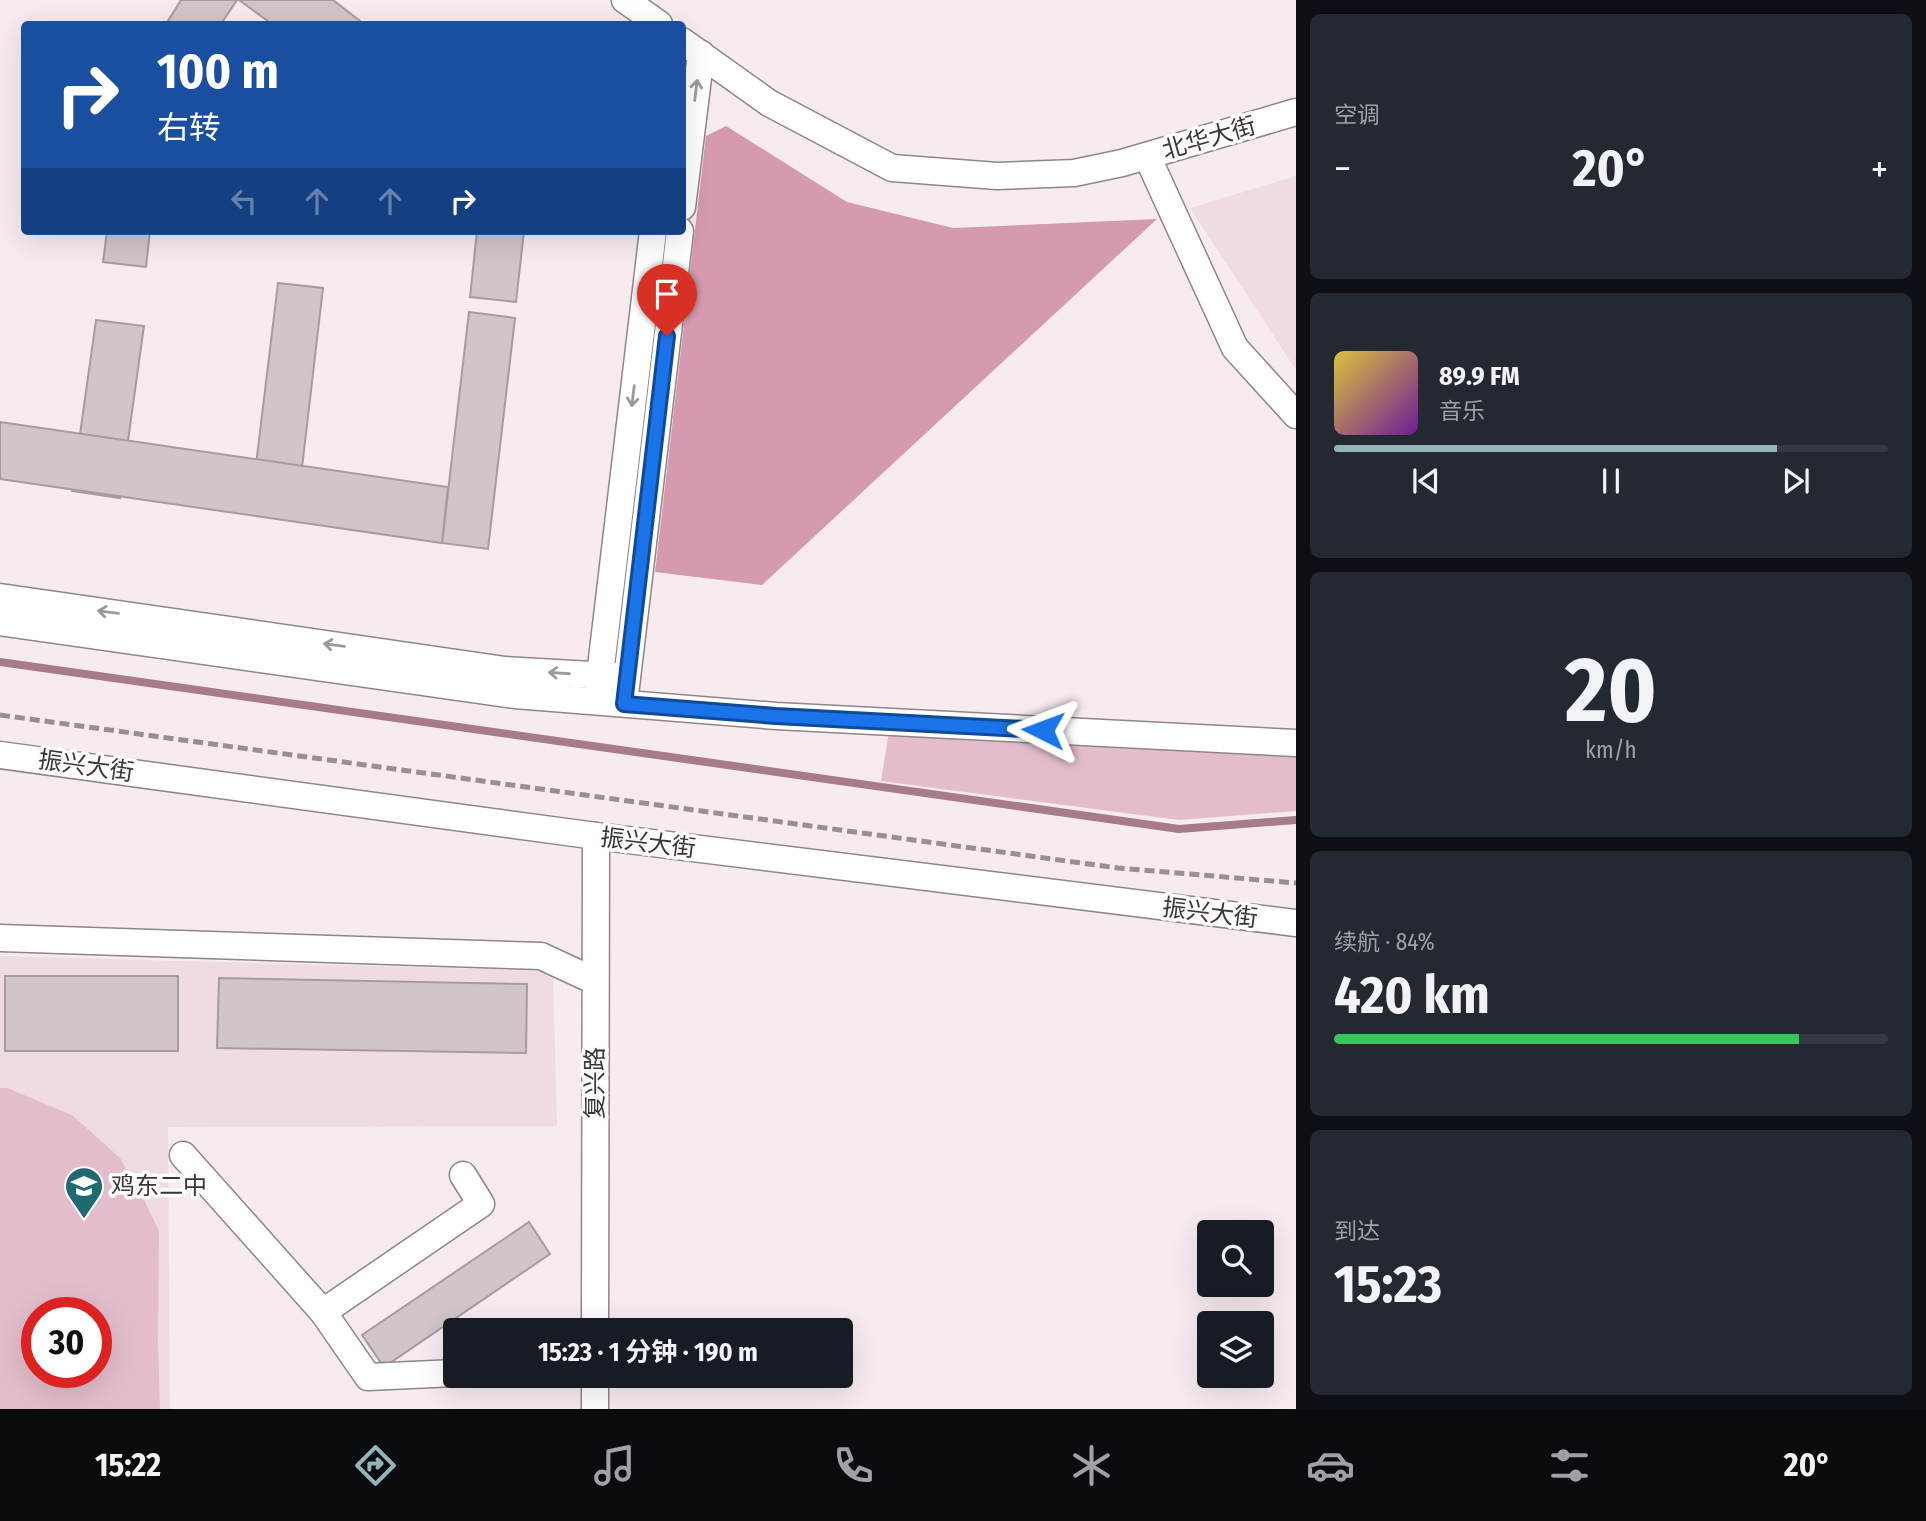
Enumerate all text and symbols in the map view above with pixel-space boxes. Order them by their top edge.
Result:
text: 100 m [157,42,279,101]
icon: right [42,49,133,140]
one-way arrow [690,79,703,102]
text: 空调 [1334,101,1380,129]
text: 右转 [157,109,221,147]
street label: 北华大街 [1159,111,1259,165]
text: 20° [1573,137,1649,200]
text: − [1334,146,1351,192]
text: + [1871,146,1888,192]
icon: left [225,182,263,220]
icon: ahead [298,182,336,220]
icon: ahead [371,182,409,220]
icon: right [444,182,482,220]
pin [637,264,697,336]
icon: arrive [648,275,686,313]
text: 89.9 FM [1439,361,1520,392]
one-way arrow [627,384,640,407]
text: 音乐 [1439,397,1485,425]
icon: previous [1407,462,1445,500]
icon: pause [1592,462,1630,500]
icon: next [1777,462,1815,500]
one-way arrow [97,605,120,618]
text: 20 [1565,636,1657,745]
one-way arrow [323,638,345,651]
one-way arrow [548,666,571,679]
position arrow [1006,693,1080,767]
text: km/h [1585,736,1637,764]
street label: 振兴大街 [37,745,135,787]
street label: 振兴大街 [599,823,697,863]
street label: 振兴大街 [1161,893,1259,933]
text: 续航 · 84% [1334,928,1435,956]
text: 420 km [1334,964,1490,1027]
street label: 复兴路 [581,1047,609,1119]
school or university icon: 鸡东二中 [63,1165,105,1220]
place label: 鸡东二中 [111,1172,207,1200]
text: 到达 [1334,1217,1380,1245]
map controls [1197,1220,1274,1388]
button: search [1197,1220,1274,1297]
text: 15:23 [1334,1253,1442,1316]
speed limit sign: 30 [21,1297,112,1388]
button: layers [1197,1311,1274,1388]
text: 15:23 · 1 分钟 · 190 m [538,1337,758,1368]
icon: directions [351,1441,400,1490]
icon: music [590,1441,639,1490]
icon: phone [829,1441,878,1490]
icon: climate [1067,1441,1116,1490]
icon: car [1306,1441,1355,1490]
icon: filters [1545,1441,1594,1490]
text: 15:22 [95,1446,161,1484]
text: 20° [1784,1446,1831,1484]

